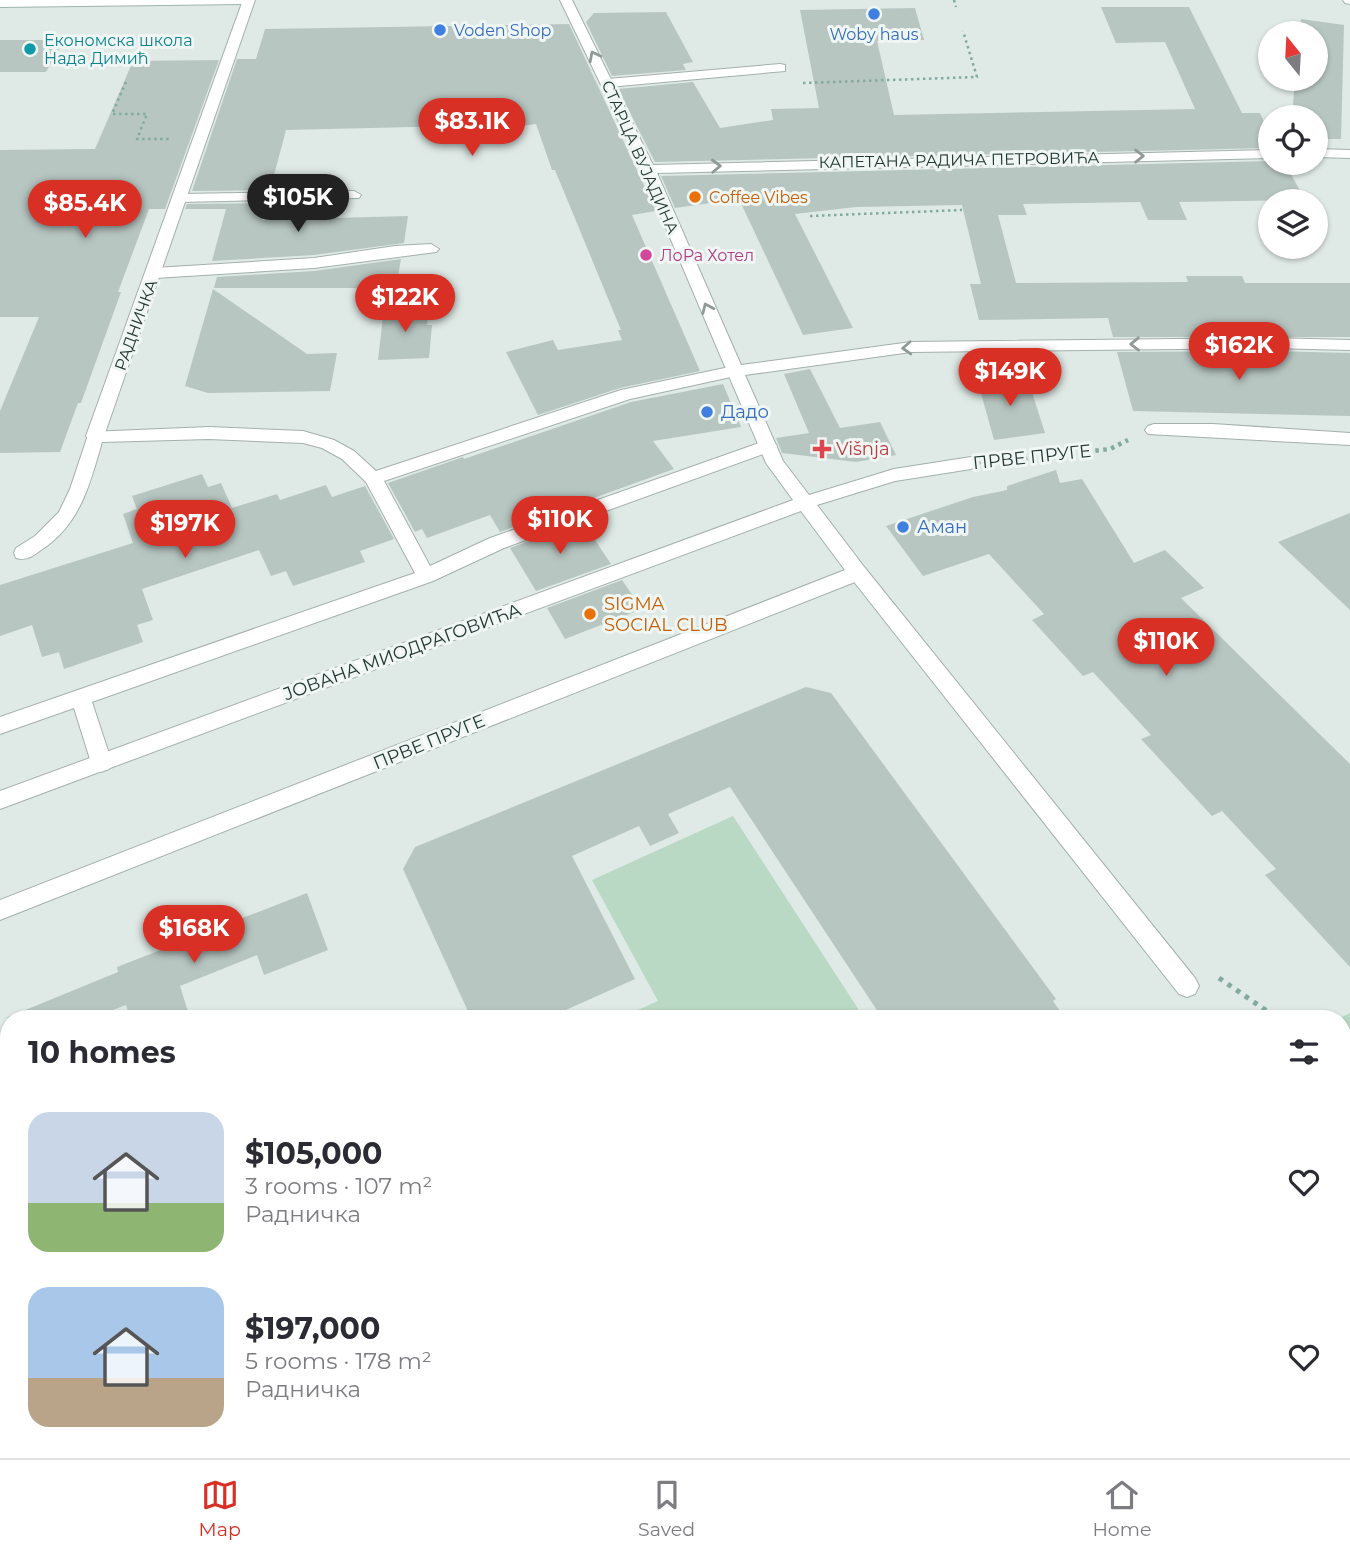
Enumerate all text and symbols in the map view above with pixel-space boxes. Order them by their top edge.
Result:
marker: Woby haus [866,6,882,22]
place label: Voden Shop [454,21,552,40]
north arrow [1258,21,1328,91]
map controls [1258,21,1328,259]
marker: Voden Shop [432,22,448,38]
place label: Woby haus [829,25,919,44]
place label: Економска школа Нада Димић [44,31,192,68]
marker: Економска школа Нада Димић [22,41,38,57]
one-way arrow [589,51,603,63]
street label: СТАРЦА ВУЈАДИНА [598,77,682,237]
pin: $83.1K [415,99,529,158]
button: locate [1258,105,1328,175]
text: $83.1K [434,107,510,135]
street label: КАПЕТАНА РАДИЧА ПЕТРОВИЋА [818,148,1100,172]
one-way arrow [1134,149,1145,164]
one-way arrow [711,159,722,174]
pin: $105K [249,174,347,234]
pin: $85.4K [28,180,142,240]
text: $105K [263,183,333,211]
place label: Coffee Vibes [709,188,808,207]
text: $85.4K [44,189,126,217]
marker: Coffee Vibes [687,189,703,205]
button: layers [1258,189,1328,259]
place label: ЛоРа Хотел [660,246,754,265]
marker: ЛоРа Хотел [638,247,654,263]
pin: $122K [356,274,454,334]
street label: РАДНИЧКА [111,277,161,373]
text: $122K [371,283,439,311]
one-way arrow [701,303,715,315]
pin: $162K [1190,322,1288,382]
text: $162K [1205,331,1273,359]
one-way arrow [1129,337,1140,352]
one-way arrow [902,340,913,355]
pin: $149K [961,348,1059,408]
text: $149K [975,357,1045,385]
place label: Дадо [721,401,769,423]
marker: Дадо [699,404,715,420]
place label: Višnja [836,438,890,460]
street label: ПРВЕ ПРУГЕ [972,440,1092,474]
marker: Višnja [814,441,830,457]
pin: $110K [511,496,609,556]
pin: $197K [136,500,234,560]
text: $110K [527,505,593,533]
text: $197K [150,509,220,537]
place label: Аман [917,516,967,538]
marker: Аман [895,519,911,535]
place label: SIGMA SOCIAL CLUB [604,593,728,636]
street label: ЈОВАНА МИОДРАГОВИЋА [280,598,525,705]
marker: SIGMA SOCIAL CLUB [582,606,598,622]
pin: $110K [1117,618,1215,678]
text: $110K [1133,627,1199,655]
street label: ПРВЕ ПРУГЕ [370,710,488,774]
pin: $168K [145,906,243,965]
text: $168K [159,914,229,942]
icon: filters [1285,1033,1323,1071]
text: 10 homes [28,1034,176,1071]
text: $105,000 [245,1135,382,1172]
icon: home [84,1140,168,1224]
icon: heart [1285,1163,1323,1201]
text: 3 rooms · 107 m² [245,1172,432,1200]
text: Радничка [245,1200,361,1228]
text: $197,000 [245,1310,380,1347]
icon: home [84,1315,168,1399]
icon: heart [1285,1338,1323,1376]
text: 5 rooms · 178 m² [245,1347,432,1375]
text: Радничка [245,1375,361,1403]
tab: Map [199,1476,241,1541]
tab: Saved [638,1476,695,1541]
tab: Home [1092,1476,1151,1541]

